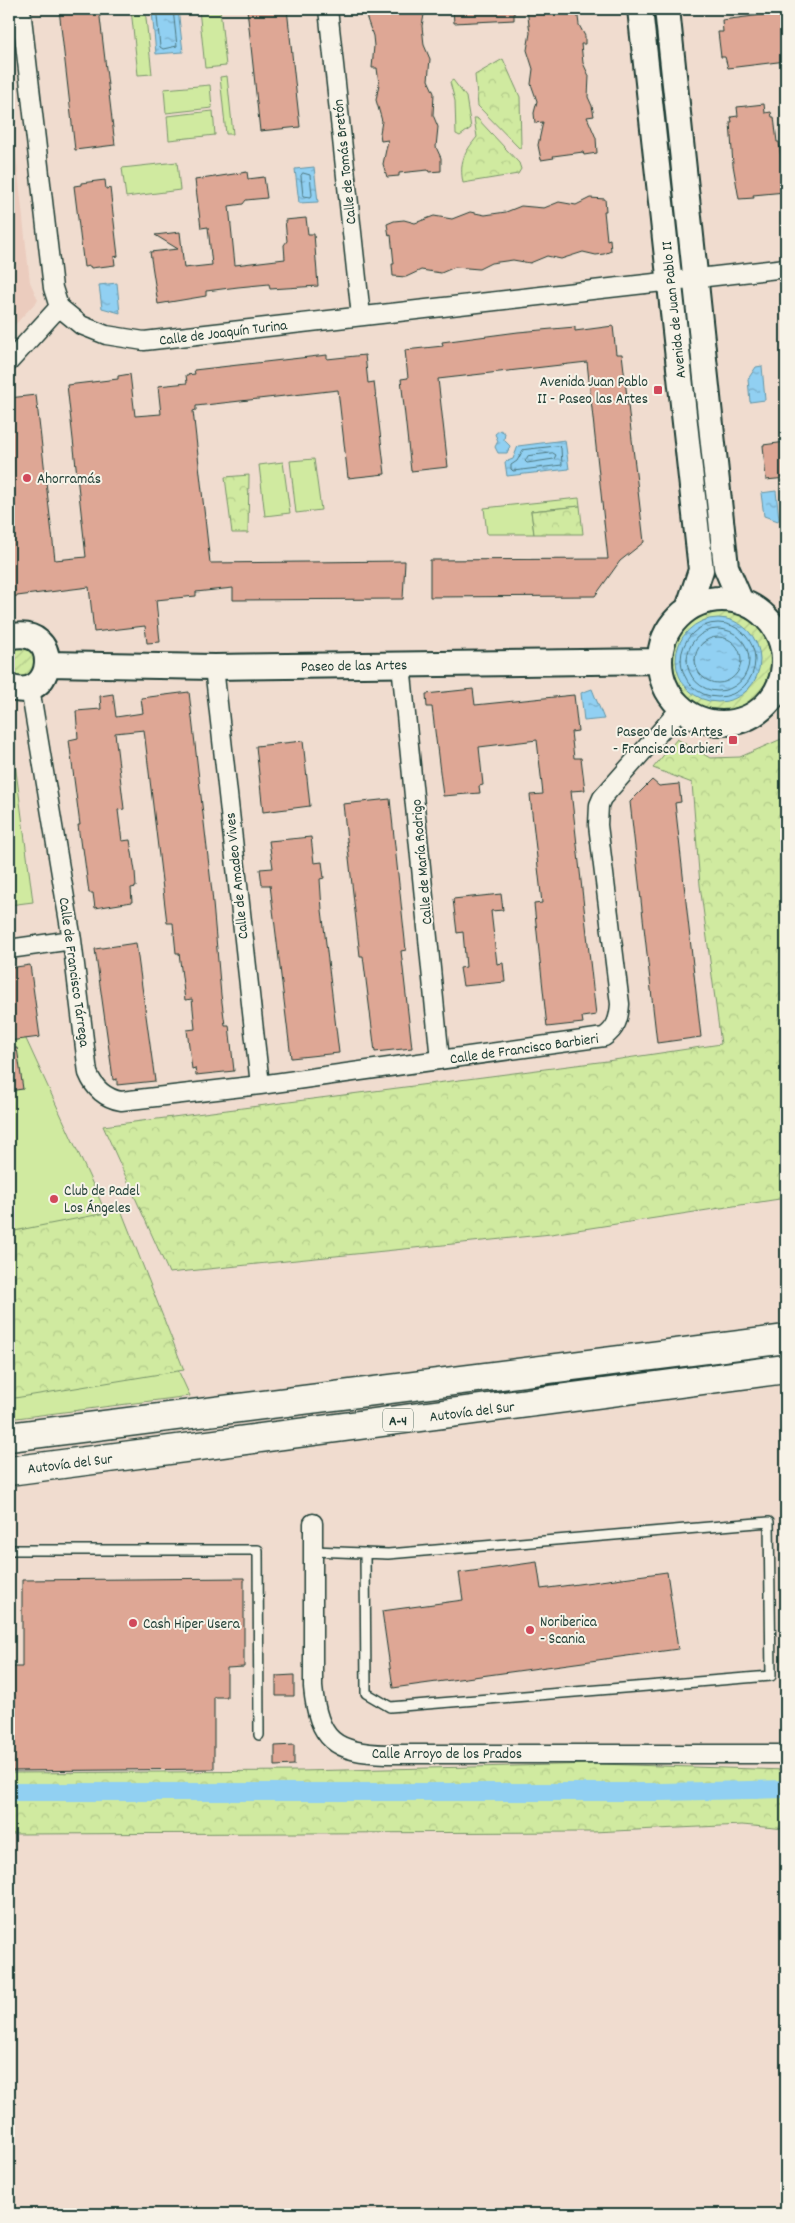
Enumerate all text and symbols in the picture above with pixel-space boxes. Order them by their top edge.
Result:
street label: Calle de Tomás Bretón [328,98,364,226]
street label: Avenida de Juan Pablo II [657,240,693,380]
street label: Calle de Joaquín Turina [158,315,289,353]
place label: Avenida Juan Pablo II - Paseo las Artes [537,372,648,411]
marker: Avenida Juan Pablo II - Paseo las Artes [652,384,664,396]
place label: Ahorramás [37,469,101,491]
marker: Ahorramás [21,472,33,484]
street label: Paseo de las Artes [301,655,407,679]
place label: Paseo de las Artes - Francisco Barbieri [613,722,723,761]
marker: Paseo de las Artes - Francisco Barbieri [727,734,739,746]
street label: Calle de María Rodrigo [407,798,439,925]
street label: Calle de Amadeo Vives [220,811,256,940]
street label: Calle de Francisco Tárrega [52,896,95,1050]
street label: Calle de Francisco Barbieri [448,1029,600,1071]
place label: Club de Padel Los Ángeles [64,1181,140,1220]
marker: Club de Padel Los Ángeles [48,1193,60,1205]
street label: Autovía del Sur [428,1397,517,1429]
road number: A-4 [383,1408,413,1432]
street label: Autovía del Sur [26,1449,115,1481]
place label: Noriberica - Scania [540,1612,598,1651]
place label: Cash Hiper Usera [143,1614,241,1636]
marker: Cash Hiper Usera [127,1617,139,1629]
marker: Noriberica - Scania [524,1624,536,1636]
street label: Calle Arroyo de los Prados [372,1744,522,1766]

